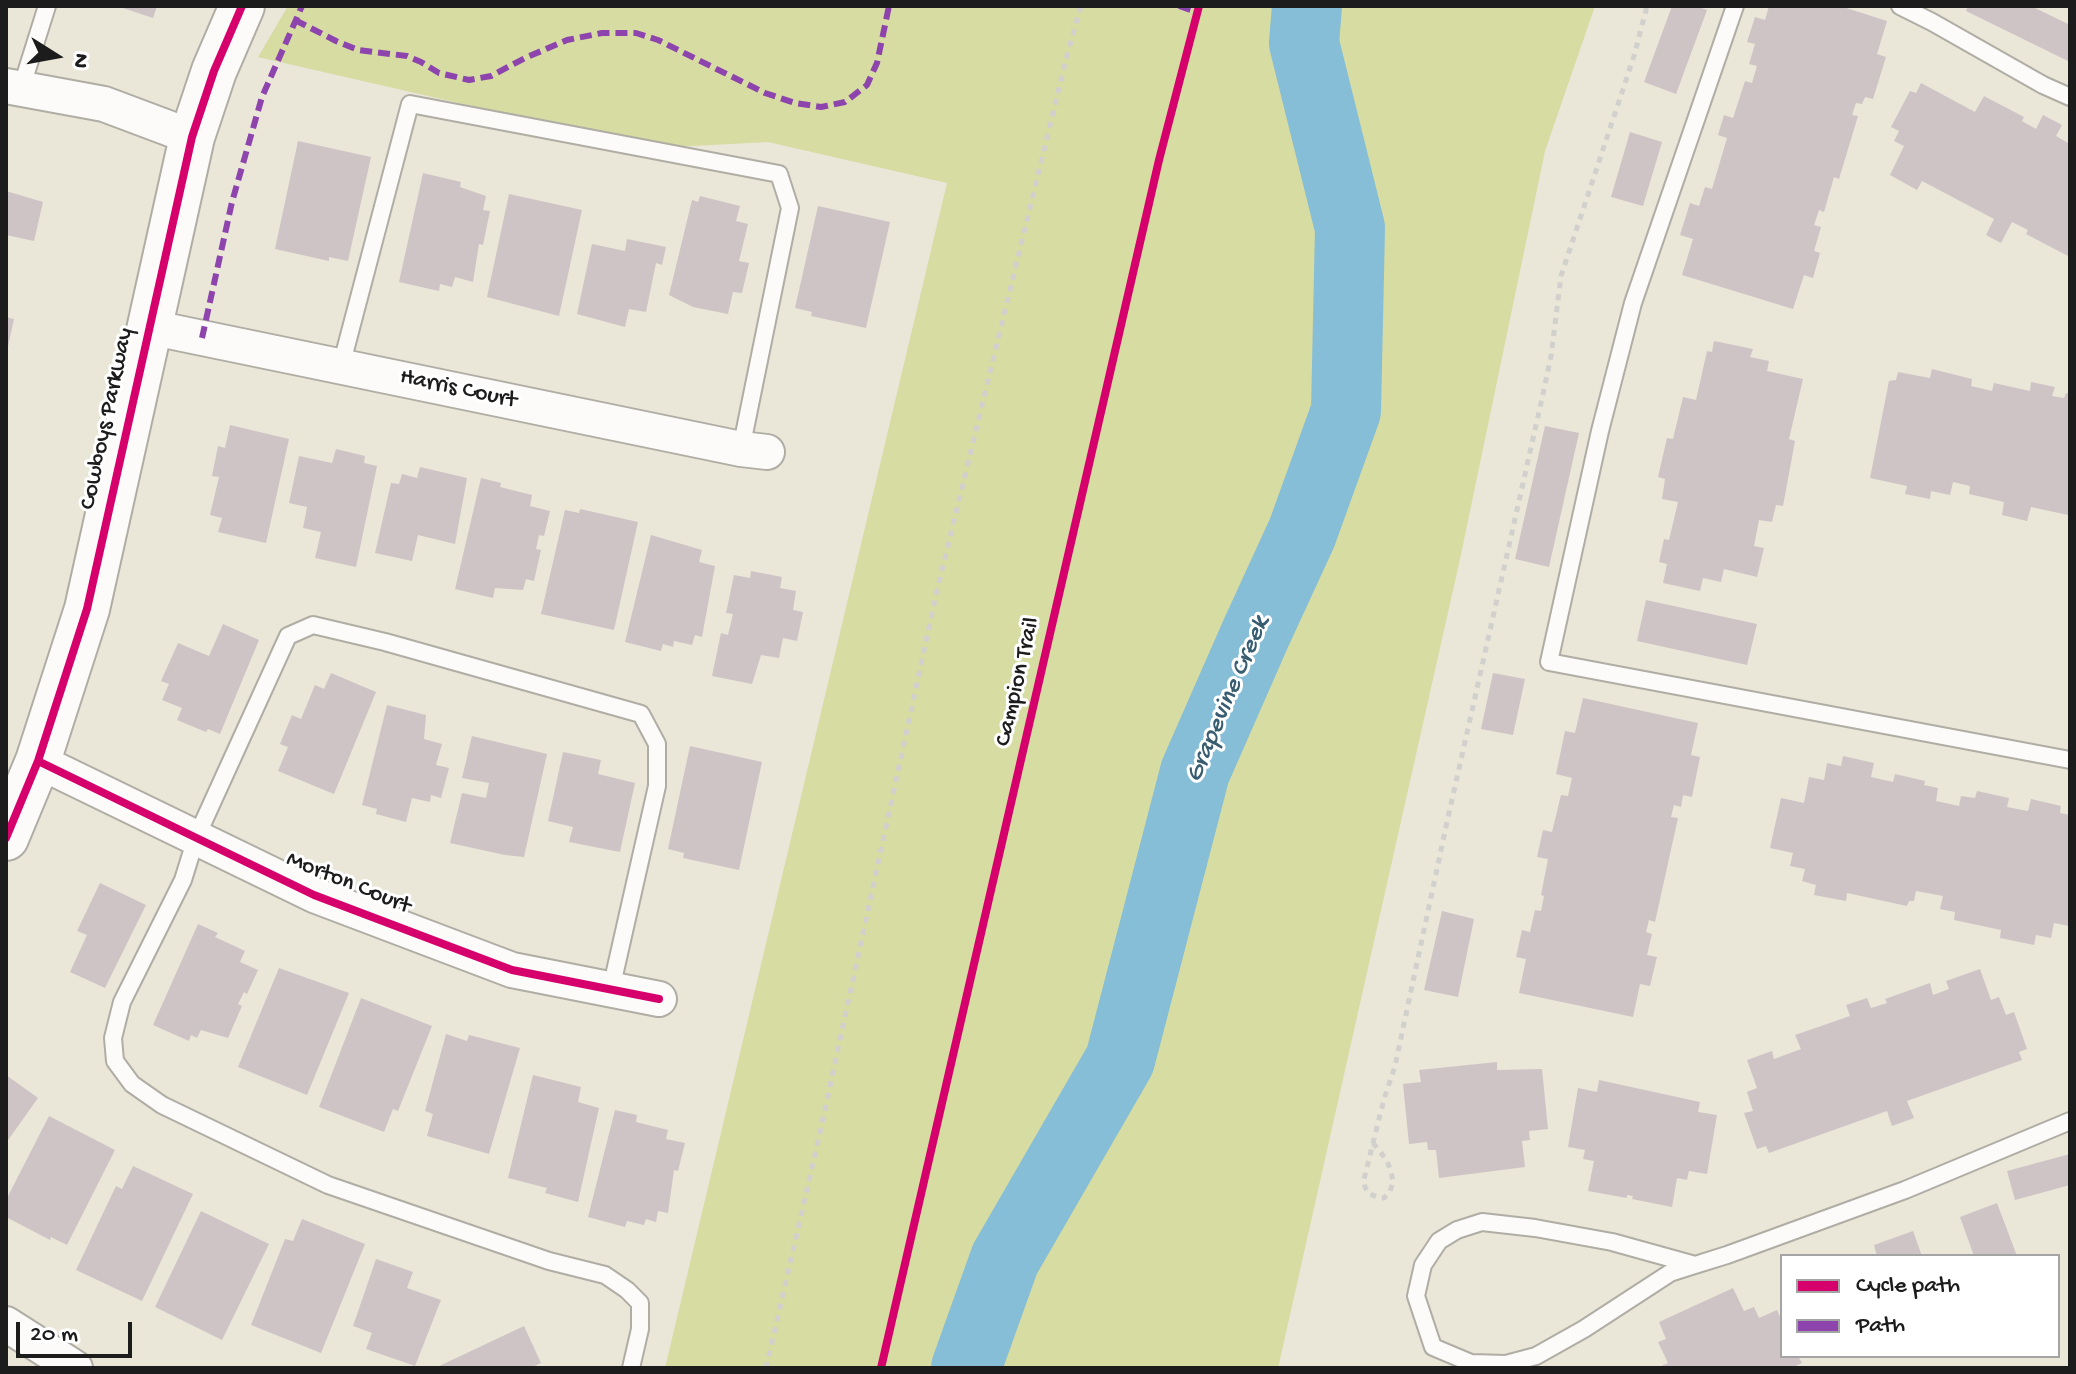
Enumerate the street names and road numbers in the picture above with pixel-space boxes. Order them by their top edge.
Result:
street label: Cowboys Parkway [75,326,141,512]
street label: Harris Court [397,364,519,416]
street label: Campion Trail [990,615,1048,749]
street label: Morton Court [281,846,415,922]

